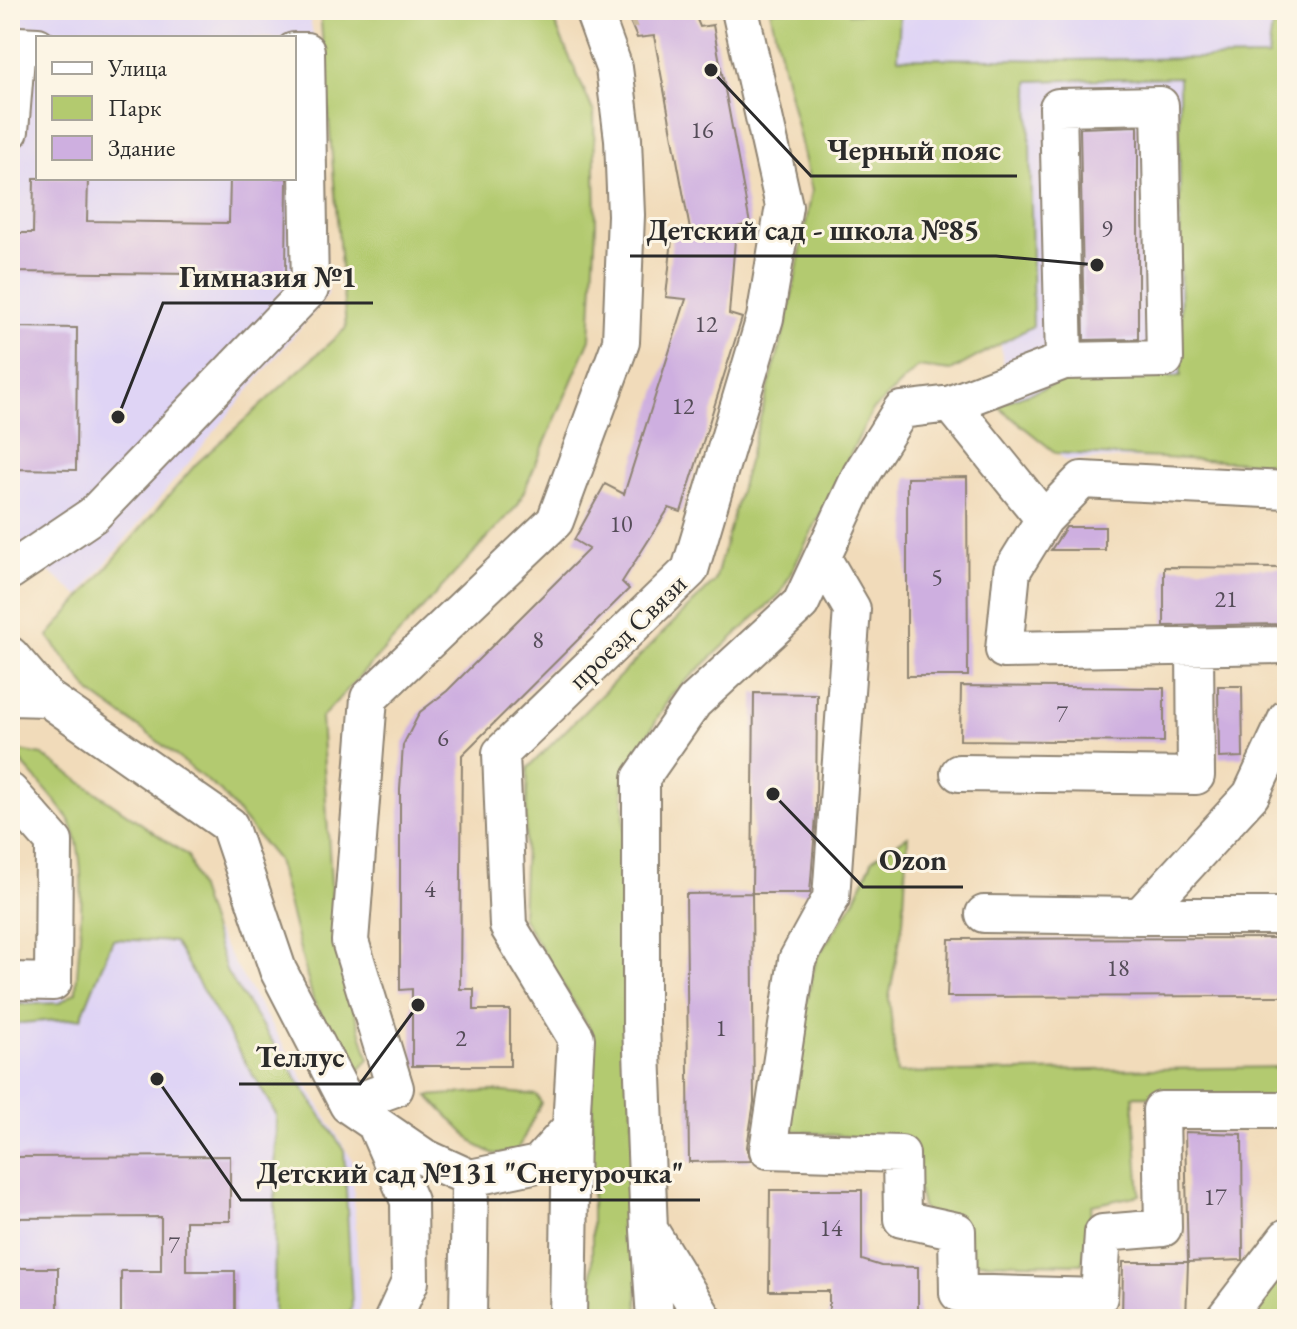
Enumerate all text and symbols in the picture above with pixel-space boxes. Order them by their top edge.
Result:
legend [36,36,296,180]
text: Улица [107,52,167,83]
text: Парк [108,92,162,123]
house number: 16 [690,114,714,145]
callout: Черный пояс [811,122,1017,176]
text: Черный пояс [827,130,1001,169]
text: Здание [108,132,175,163]
callout: Детский сад - школа №85 [630,202,996,256]
text: Детский сад - школа №85 [646,210,980,249]
house number: 9 [1101,213,1113,244]
callout: Гимназия №1 [163,249,373,303]
text: Гимназия №1 [179,257,357,296]
house number: 12 [694,308,718,339]
house number: 12 [671,390,695,421]
house number: 10 [609,508,633,539]
house number: 5 [931,561,943,592]
street label: проезд Связи [560,565,694,697]
house number: 21 [1214,583,1238,614]
house number: 8 [532,624,544,655]
house number: 7 [1056,698,1068,729]
house number: 6 [437,722,449,753]
callout: Ozon [863,833,963,887]
text: Ozon [879,840,947,879]
house number: 4 [424,873,436,904]
house number: 18 [1106,952,1130,983]
house number: 1 [715,1012,727,1043]
house number: 2 [455,1022,467,1053]
callout: Теллус [239,1030,360,1084]
text: Теллус [255,1037,345,1076]
callout: Детский сад №131 "Снегурочка" [241,1146,700,1200]
text: Детский сад №131 "Снегурочка" [256,1153,684,1192]
house number: 17 [1203,1181,1227,1212]
house number: 14 [819,1212,843,1243]
house number: 7 [168,1229,180,1260]

